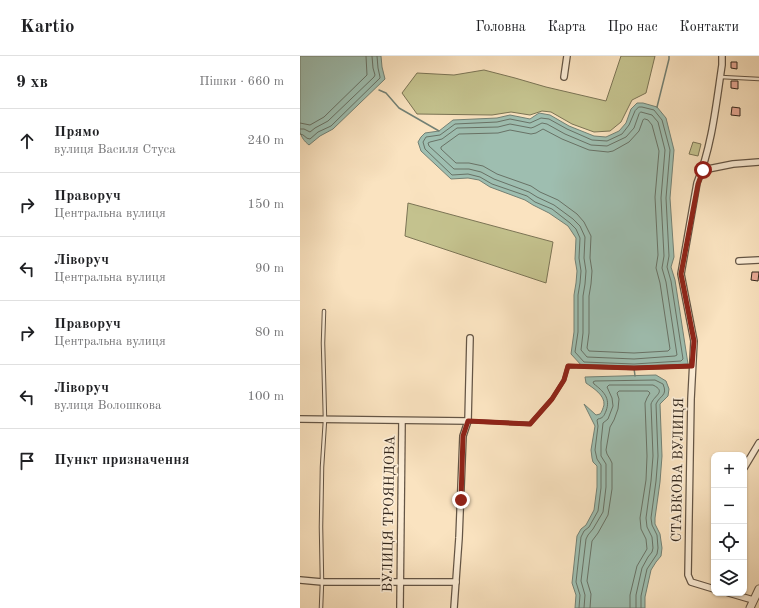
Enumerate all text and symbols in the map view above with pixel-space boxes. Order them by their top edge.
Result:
text: Kartio [20,18,75,37]
text: Головна [475,20,526,34]
text: Карта [548,20,586,34]
text: Про нас [608,20,658,34]
text: Контакти [680,20,739,34]
text: 9 хв [16,74,48,91]
text: Пішки · 660 m [199,75,284,88]
text: Прямо [54,125,100,140]
icon: ahead [16,130,38,152]
text: 240 m [247,134,284,147]
text: вулиця Василя Стуса [54,143,176,156]
route start [694,161,712,179]
text: Праворуч [54,189,121,204]
icon: right [16,194,38,216]
text: 150 m [247,198,284,211]
text: Центральна вулиця [54,207,166,220]
text: Ліворуч [54,253,109,268]
icon: left [16,258,38,280]
text: 90 m [255,262,284,275]
text: Центральна вулиця [54,271,166,284]
text: Праворуч [54,317,121,332]
icon: right [16,322,38,344]
text: 80 m [255,326,284,339]
text: Центральна вулиця [54,335,166,348]
text: Ліворуч [54,381,109,396]
icon: left [16,386,38,408]
text: 100 m [247,390,284,403]
street label: СТАВКОВА ВУЛИЦЯ [670,398,686,542]
text: вулиця Волошкова [54,399,161,412]
street label: ВУЛИЦЯ ТРОЯНДОВА [381,435,397,593]
icon: arrive [16,450,38,472]
map controls [711,452,747,596]
button: + [711,452,747,488]
text: Пункт призначення [54,453,190,468]
button: − [711,488,747,524]
route end [452,491,470,509]
button: locate [711,524,747,560]
button: layers [711,560,747,596]

